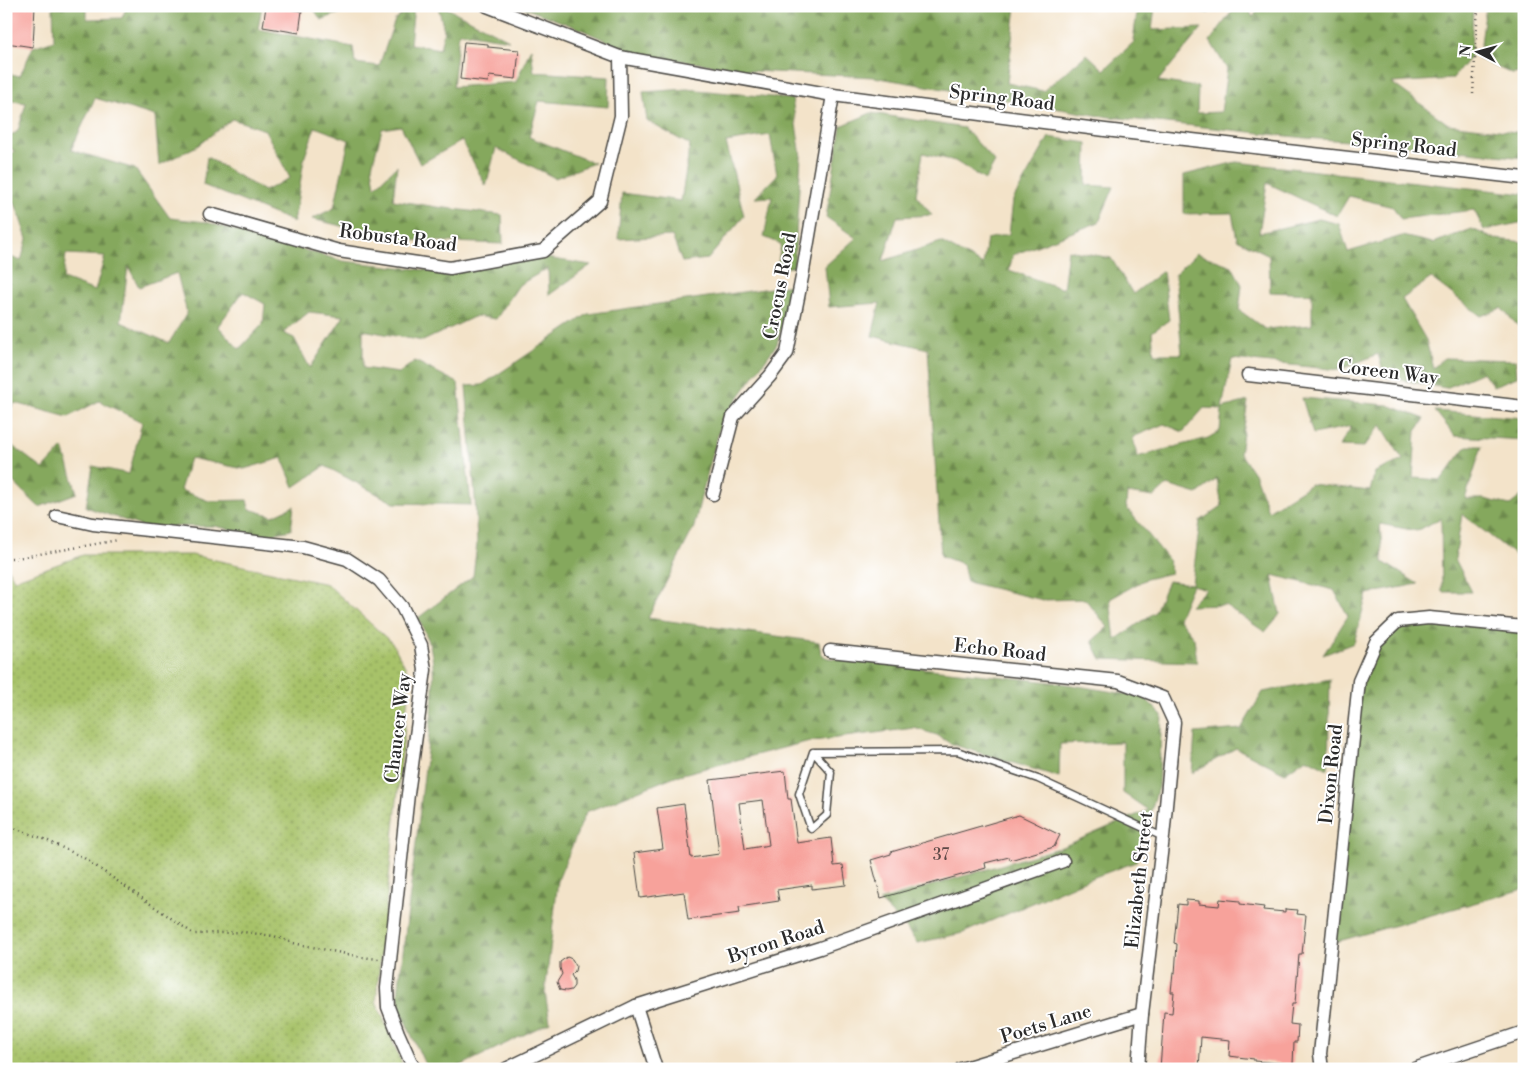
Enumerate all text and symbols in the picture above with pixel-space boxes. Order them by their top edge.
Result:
north arrow [1452,28,1502,78]
text: N [1457,44,1476,57]
street label: Spring Road [948,80,1056,116]
street label: Spring Road [1350,128,1458,162]
street label: Robusta Road [338,219,458,257]
street label: Crocus Road [758,230,802,342]
street label: Coreen Way [1336,354,1440,390]
street label: Echo Road [953,633,1047,667]
street label: Chaucer Way [379,671,417,784]
street label: Dixon Road [1314,723,1348,825]
street label: Elizabeth Street [1120,810,1158,950]
house number: 37 [933,845,949,865]
street label: Byron Road [724,915,828,969]
street label: Poets Lane [998,999,1094,1049]

